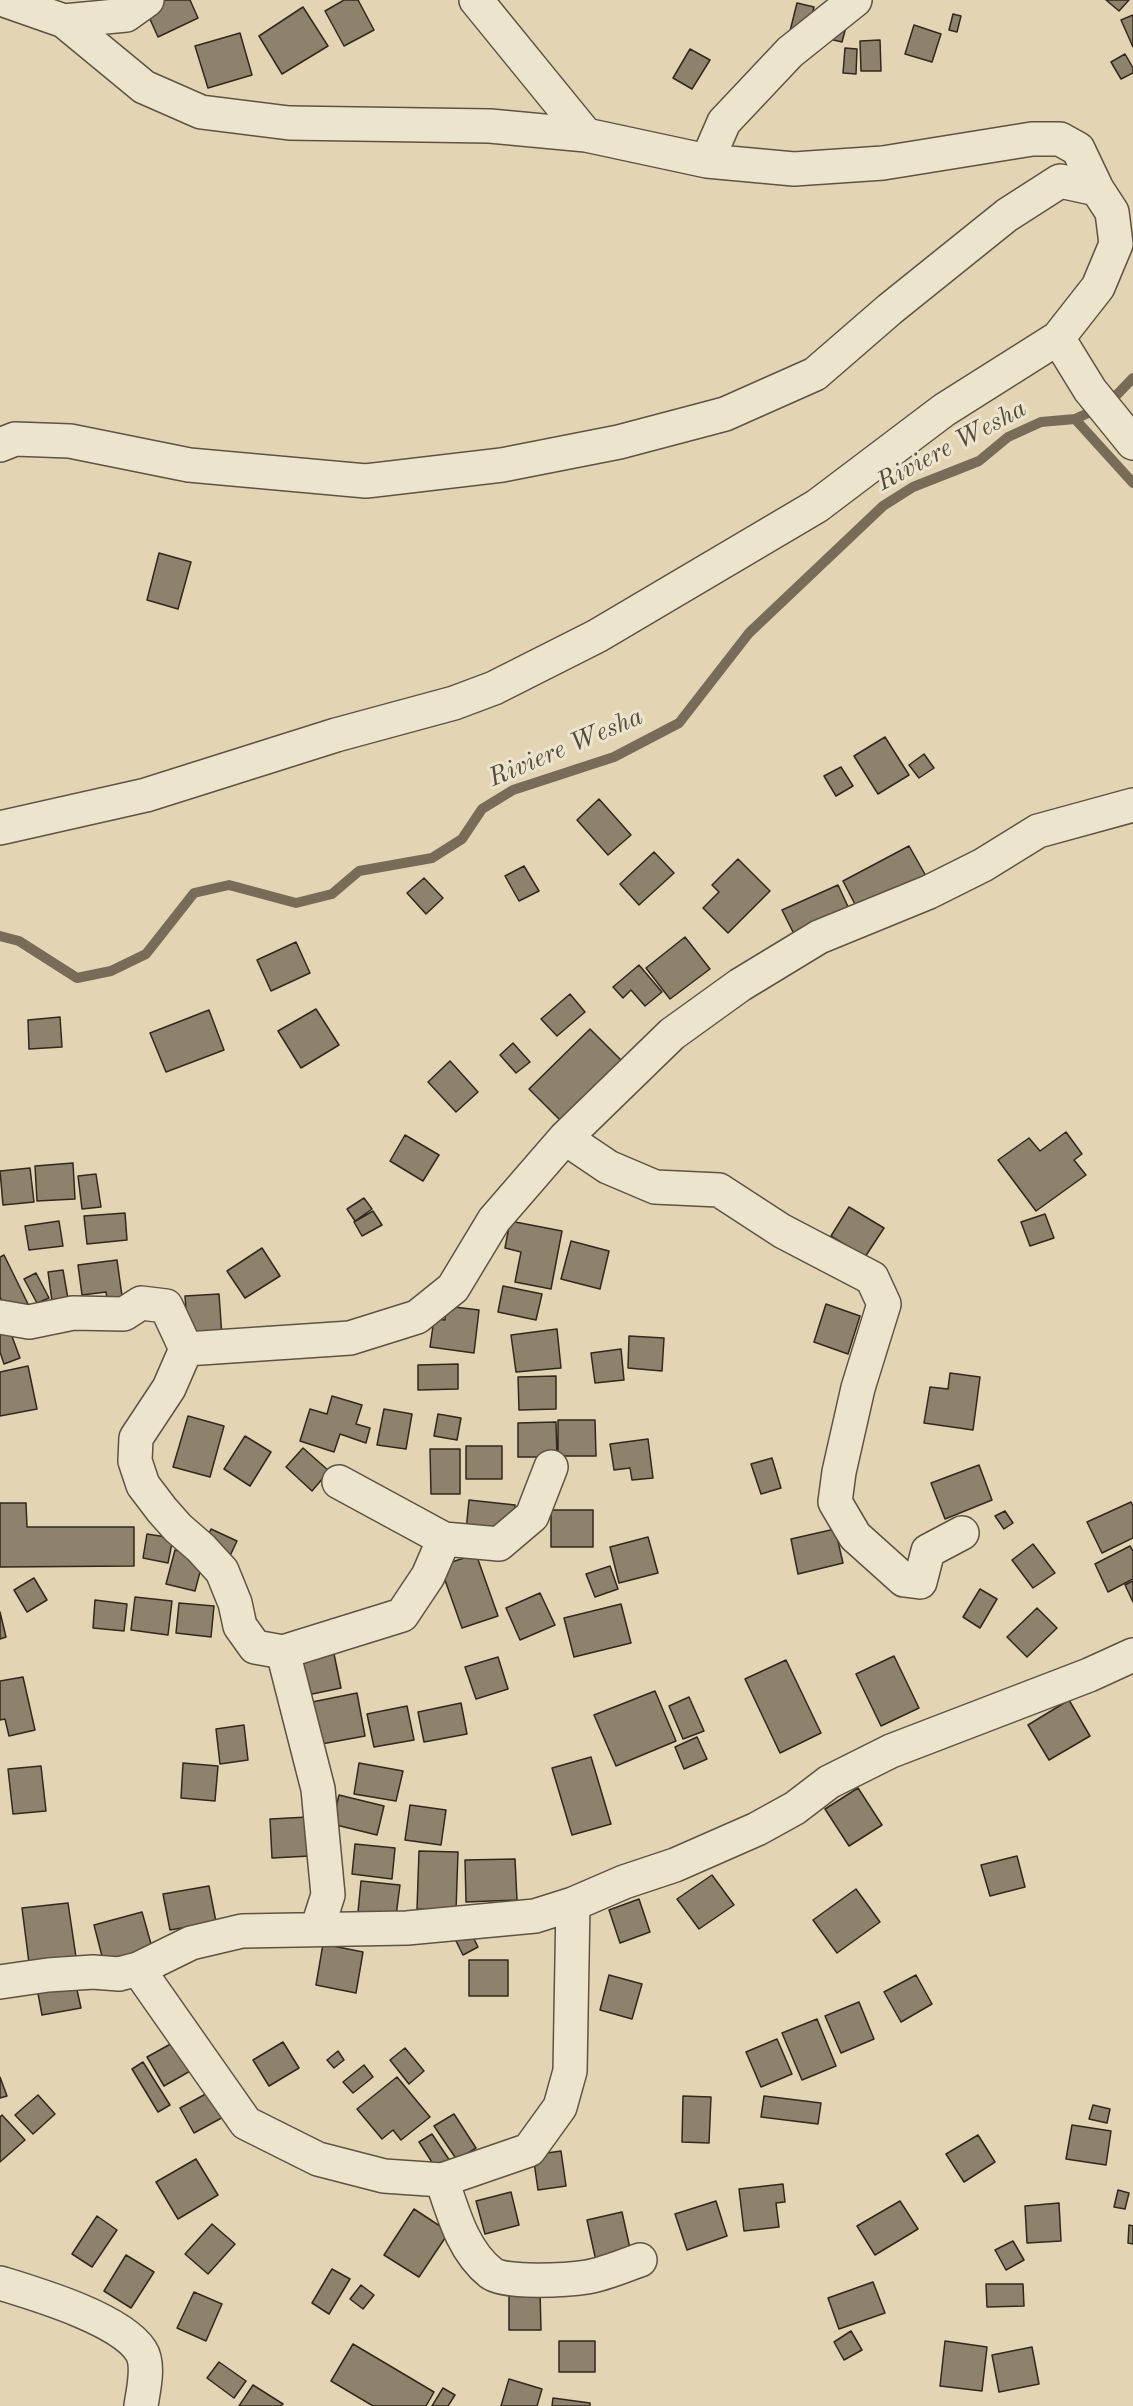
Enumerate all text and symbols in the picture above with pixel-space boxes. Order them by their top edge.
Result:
water label: Riviere Wesha [872,393,1032,499]
water label: Riviere Wesha [484,701,648,795]

